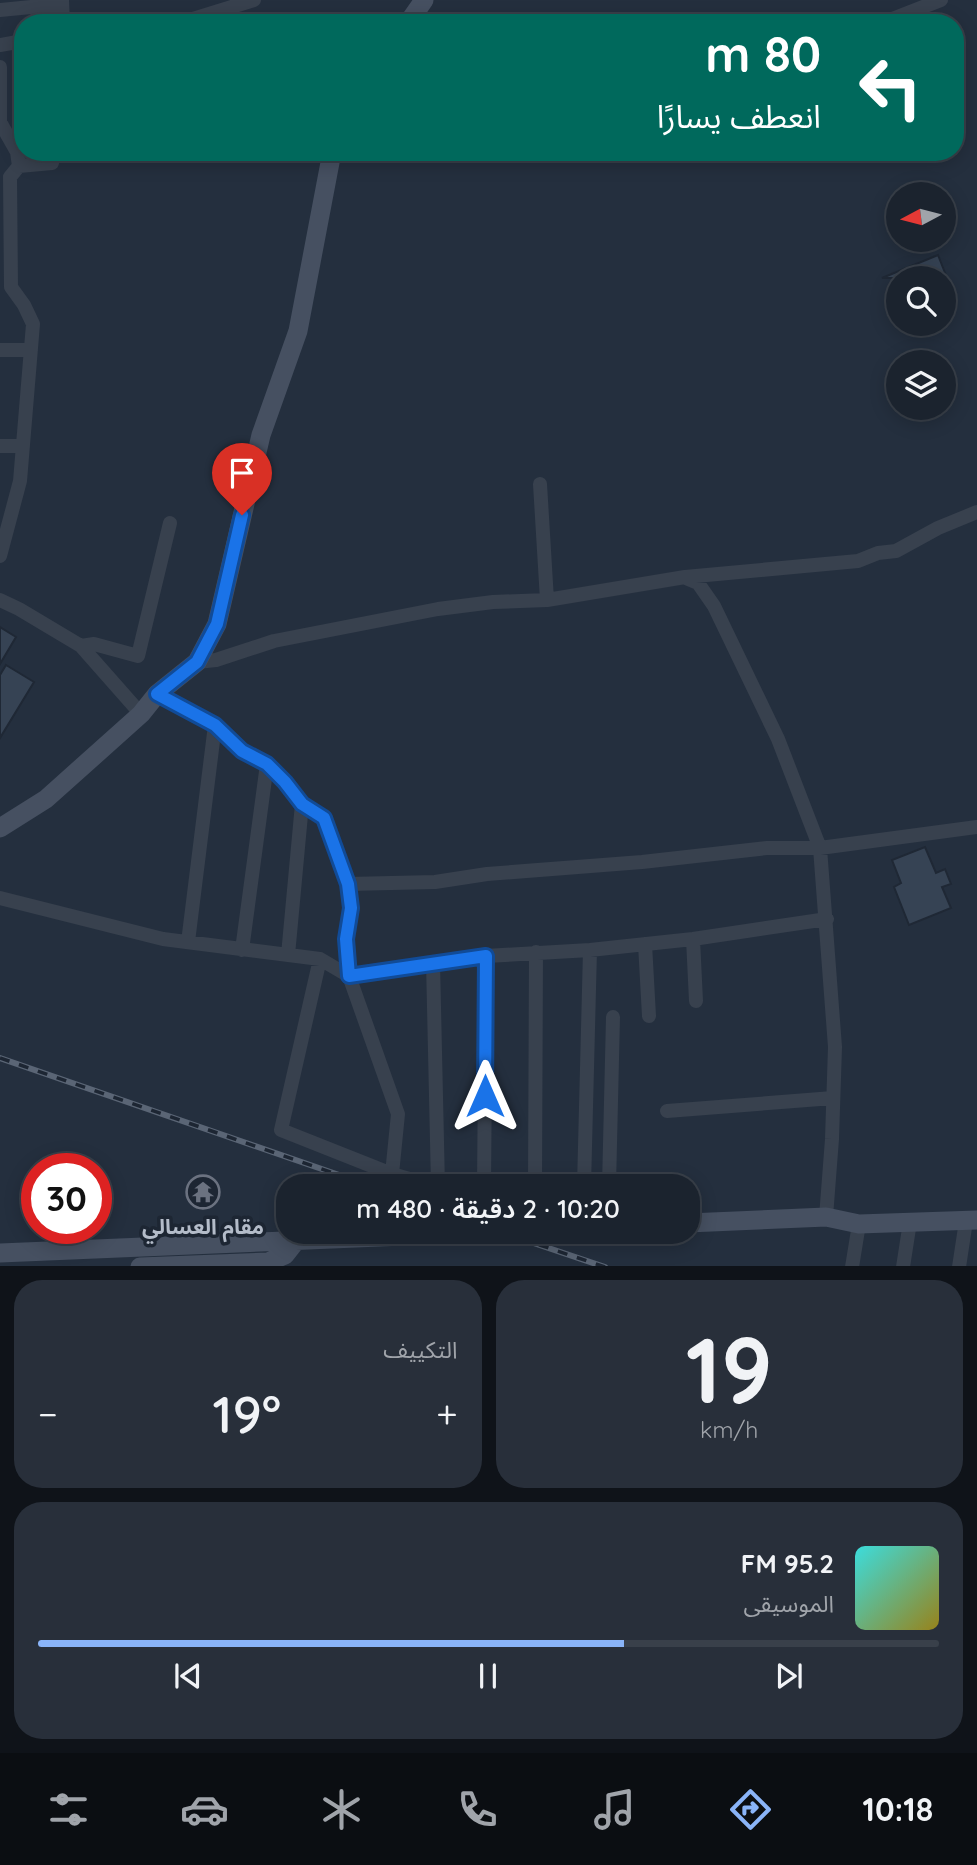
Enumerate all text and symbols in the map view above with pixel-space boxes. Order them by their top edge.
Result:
text: 80 m [705,23,821,84]
icon: left [845,42,936,133]
text: انعطف يسارًا [657,96,821,136]
north arrow [886,182,956,252]
map controls [886,182,956,420]
button: search [886,266,956,336]
button: layers [886,350,956,420]
pin [212,443,272,515]
icon: arrive [223,454,261,492]
position arrow [448,1059,522,1133]
speed limit sign: 30 [21,1153,112,1244]
temple icon: مقام العسالي [184,1173,222,1211]
text: 10:20 · 2 دقيقة · 480 m [356,1192,620,1225]
place label: مقام العسالي [142,1213,264,1244]
text: 19 [686,1312,773,1426]
text: التكييف [383,1335,458,1364]
text: 19° [213,1381,281,1446]
text: − [38,1390,58,1438]
text: + [436,1390,458,1438]
text: km/h [700,1415,758,1444]
text: 95.2 FM [741,1547,834,1580]
text: الموسيقى [743,1589,834,1618]
icon: previous [169,1657,207,1695]
icon: pause [469,1657,507,1695]
icon: next [770,1657,808,1695]
icon: filters [44,1785,93,1834]
icon: car [180,1785,229,1834]
icon: climate [317,1785,366,1834]
icon: phone [453,1785,502,1834]
icon: music [590,1785,639,1834]
icon: directions [726,1785,775,1834]
text: 10:18 [862,1789,933,1829]

